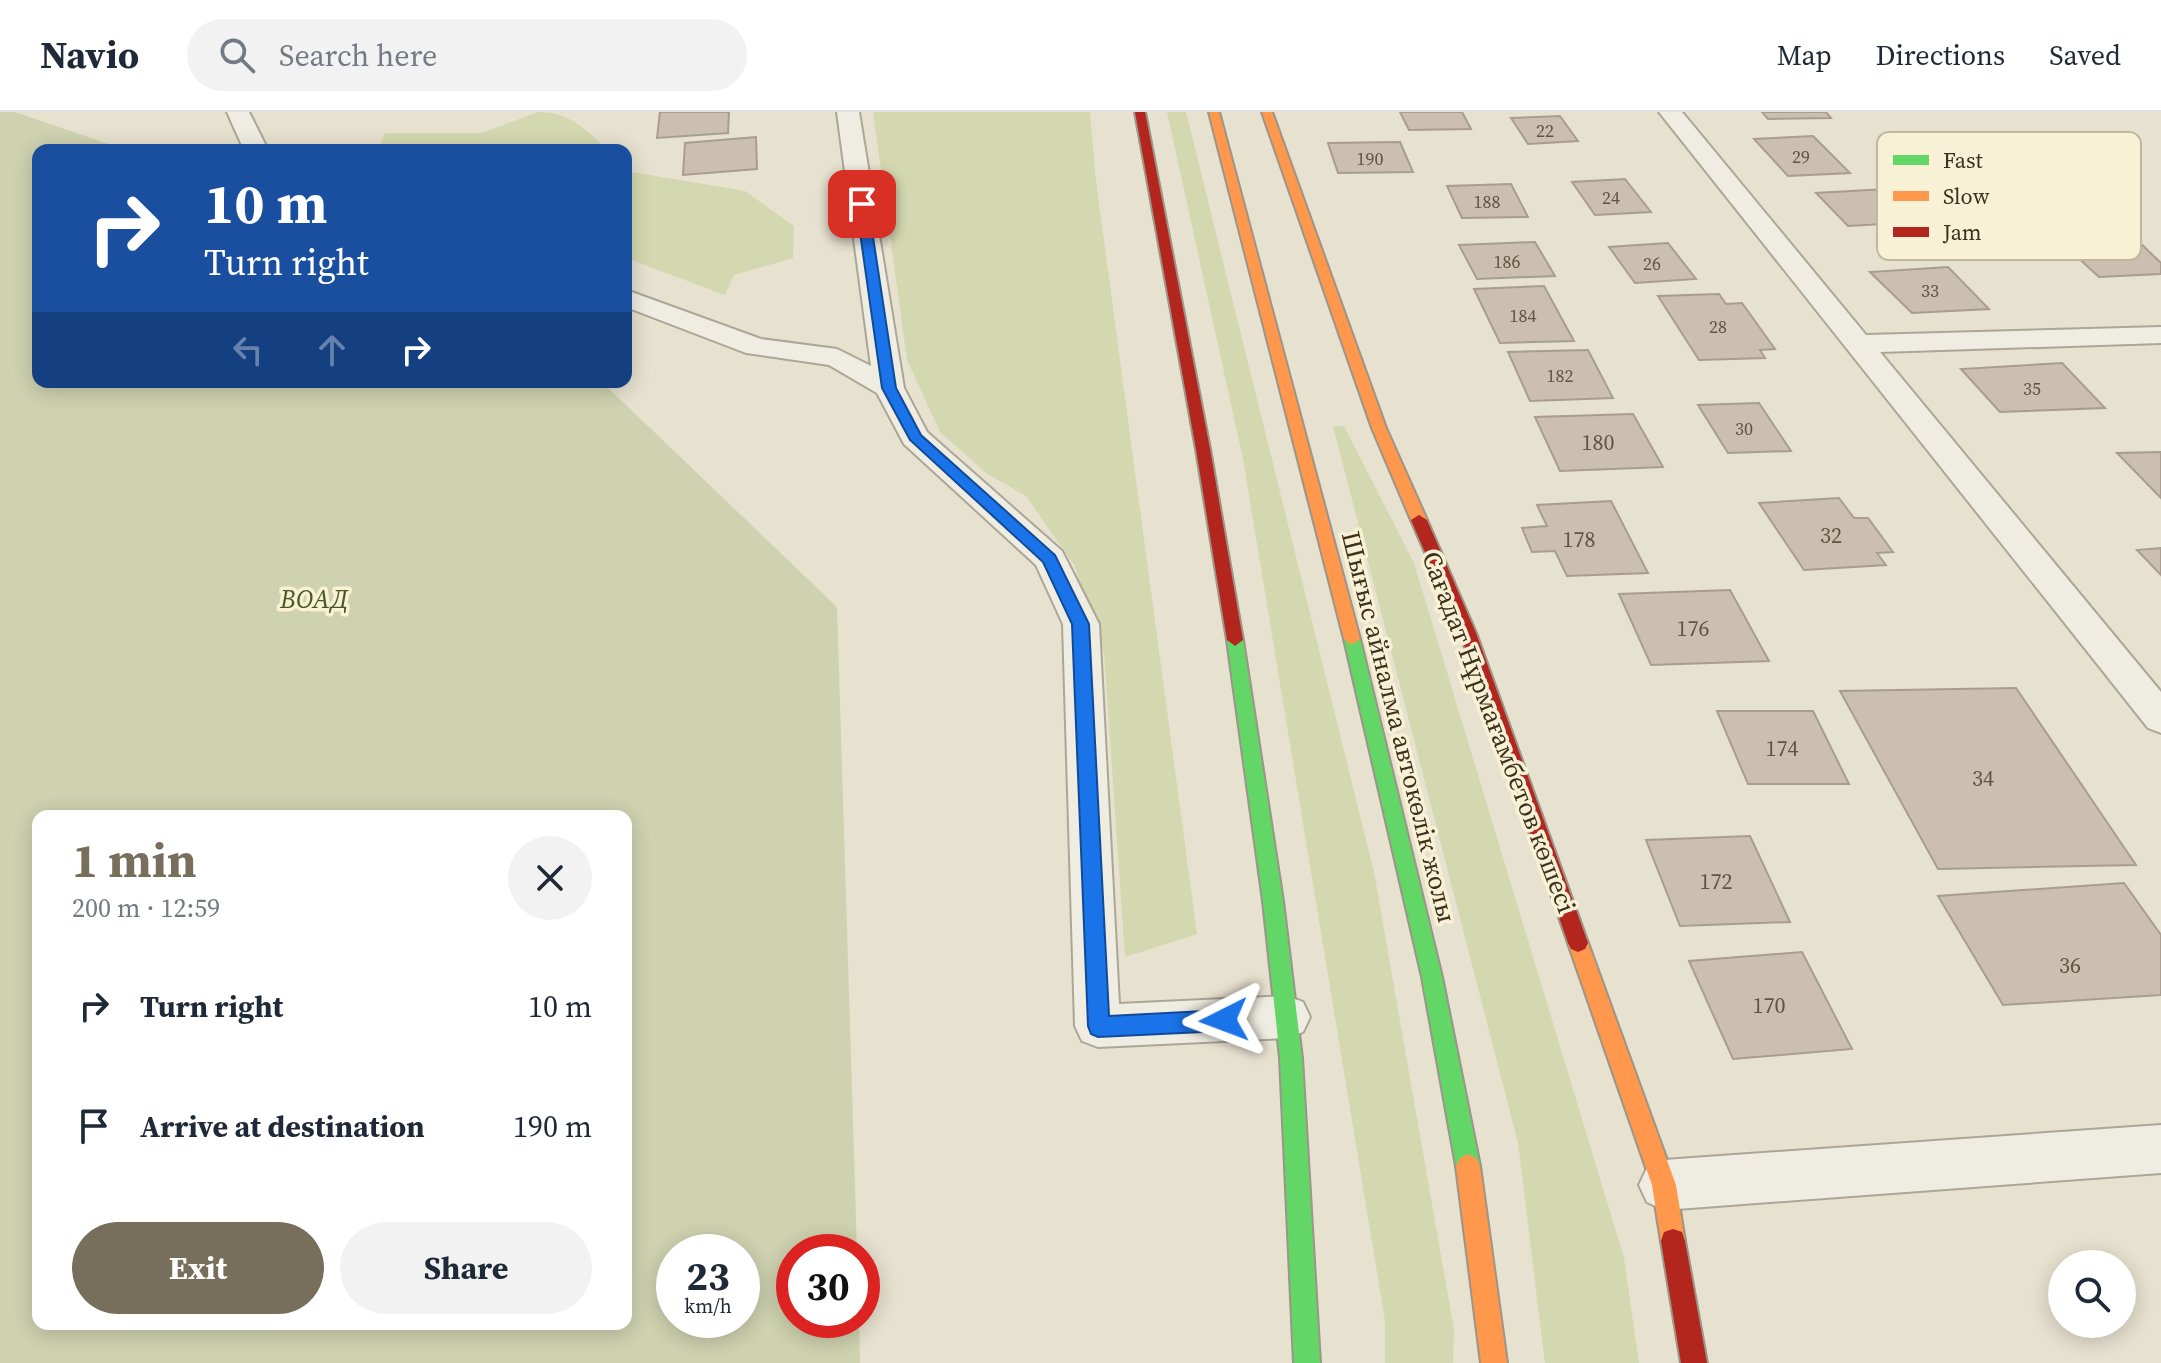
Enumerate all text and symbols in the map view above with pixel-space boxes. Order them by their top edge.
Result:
search box [187,19,747,91]
text: Navio [40,29,139,81]
icon: search [215,33,259,77]
text: Search here [279,35,437,76]
text: Map [1777,36,1832,74]
text: Directions [1876,36,2005,74]
text: Saved [2049,36,2121,74]
house number: 22 [1536,118,1554,143]
legend [1877,132,2141,260]
house number: 29 [1792,144,1810,169]
text: Fast [1943,145,1984,175]
house number: 190 [1357,146,1384,171]
text: 10 m [204,165,327,242]
pin [828,170,896,238]
icon: right [72,176,176,280]
text: Slow [1943,181,1990,211]
icon: arrive [840,182,884,226]
house number: 24 [1602,185,1620,210]
house number: 188 [1474,189,1501,214]
text: Jam [1942,217,1982,247]
text: Turn right [204,238,369,287]
house number: 186 [1494,249,1521,274]
house number: 26 [1643,251,1661,276]
house number: 33 [1921,278,1939,303]
house number: 184 [1510,303,1537,328]
house number: 28 [1709,314,1727,339]
icon: left [226,328,270,372]
icon: ahead [310,328,354,372]
icon: right [394,328,438,372]
house number: 182 [1547,363,1574,388]
house number: 35 [2023,376,2041,401]
house number: 30 [1735,416,1753,441]
house number: 180 [1581,427,1615,457]
house number: 32 [1820,520,1842,550]
house number: 178 [1562,524,1596,554]
street label: Шығыс айналма автокөлік жолы [1333,528,1465,926]
street label: Сағадат Нұрмағамбетов көшесі [1413,546,1585,918]
park label: ВОАД [279,581,349,617]
house number: 176 [1676,613,1710,643]
house number: 174 [1765,733,1799,763]
house number: 34 [1972,763,1994,793]
text: 1 min [72,827,197,893]
button: close [508,836,592,920]
house number: 172 [1699,866,1733,896]
text: 200 m · 12:59 [72,890,220,926]
house number: 36 [2059,950,2081,980]
position arrow [1182,978,1266,1062]
icon: right [72,984,116,1028]
text: Turn right [140,986,283,1027]
text: 10 m [528,986,592,1027]
house number: 170 [1752,990,1786,1020]
icon: arrive [72,1104,116,1148]
text: Arrive at destination [140,1106,425,1147]
text: 190 m [513,1106,592,1147]
button: Exit [72,1222,324,1314]
button: Share [340,1222,592,1314]
speed limit sign: 30 [776,1234,880,1338]
text: 23 [686,1249,730,1303]
map controls [2048,1250,2136,1338]
button: search [2048,1250,2136,1338]
text: km/h [684,1292,732,1320]

